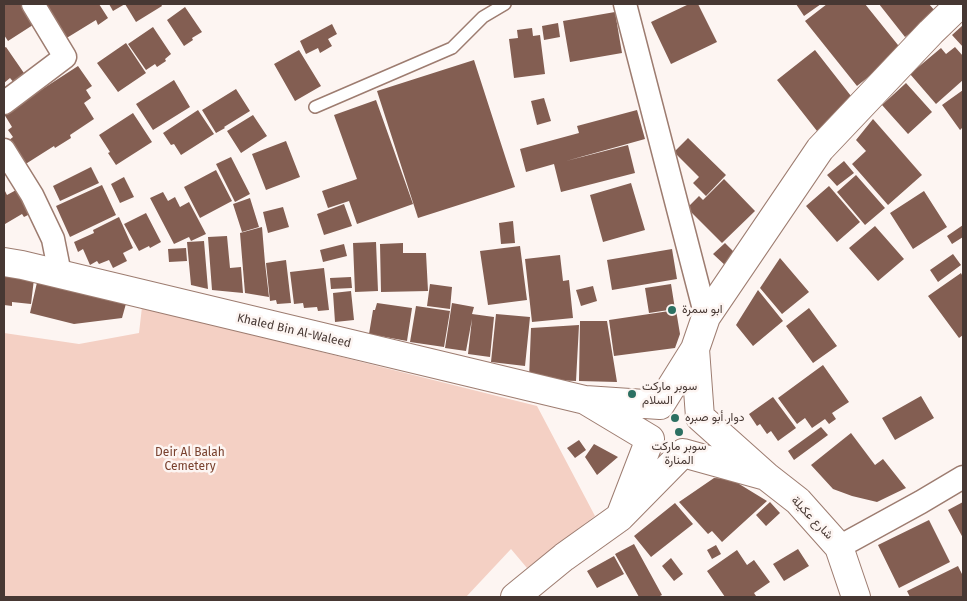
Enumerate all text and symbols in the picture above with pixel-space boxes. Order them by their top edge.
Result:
place label: ابو سمرة [682,303,722,317]
marker: ابو سمرة [666,304,678,316]
street label: Khaled Bin Al-Waleed [236,311,352,351]
place label: سوبر ماركت السلام [642,380,697,408]
marker: سوبر ماركت السلام [626,388,638,400]
place label: دوار أبو صبره [685,411,744,425]
marker: دوار أبو صبره [669,412,681,424]
marker: سوبر ماركت المنارة [673,426,685,438]
place label: سوبر ماركت المنارة [651,440,707,468]
park label: Deir Al Balah Cemetery [155,446,225,474]
street label: شارع عكيلة [788,494,836,542]

